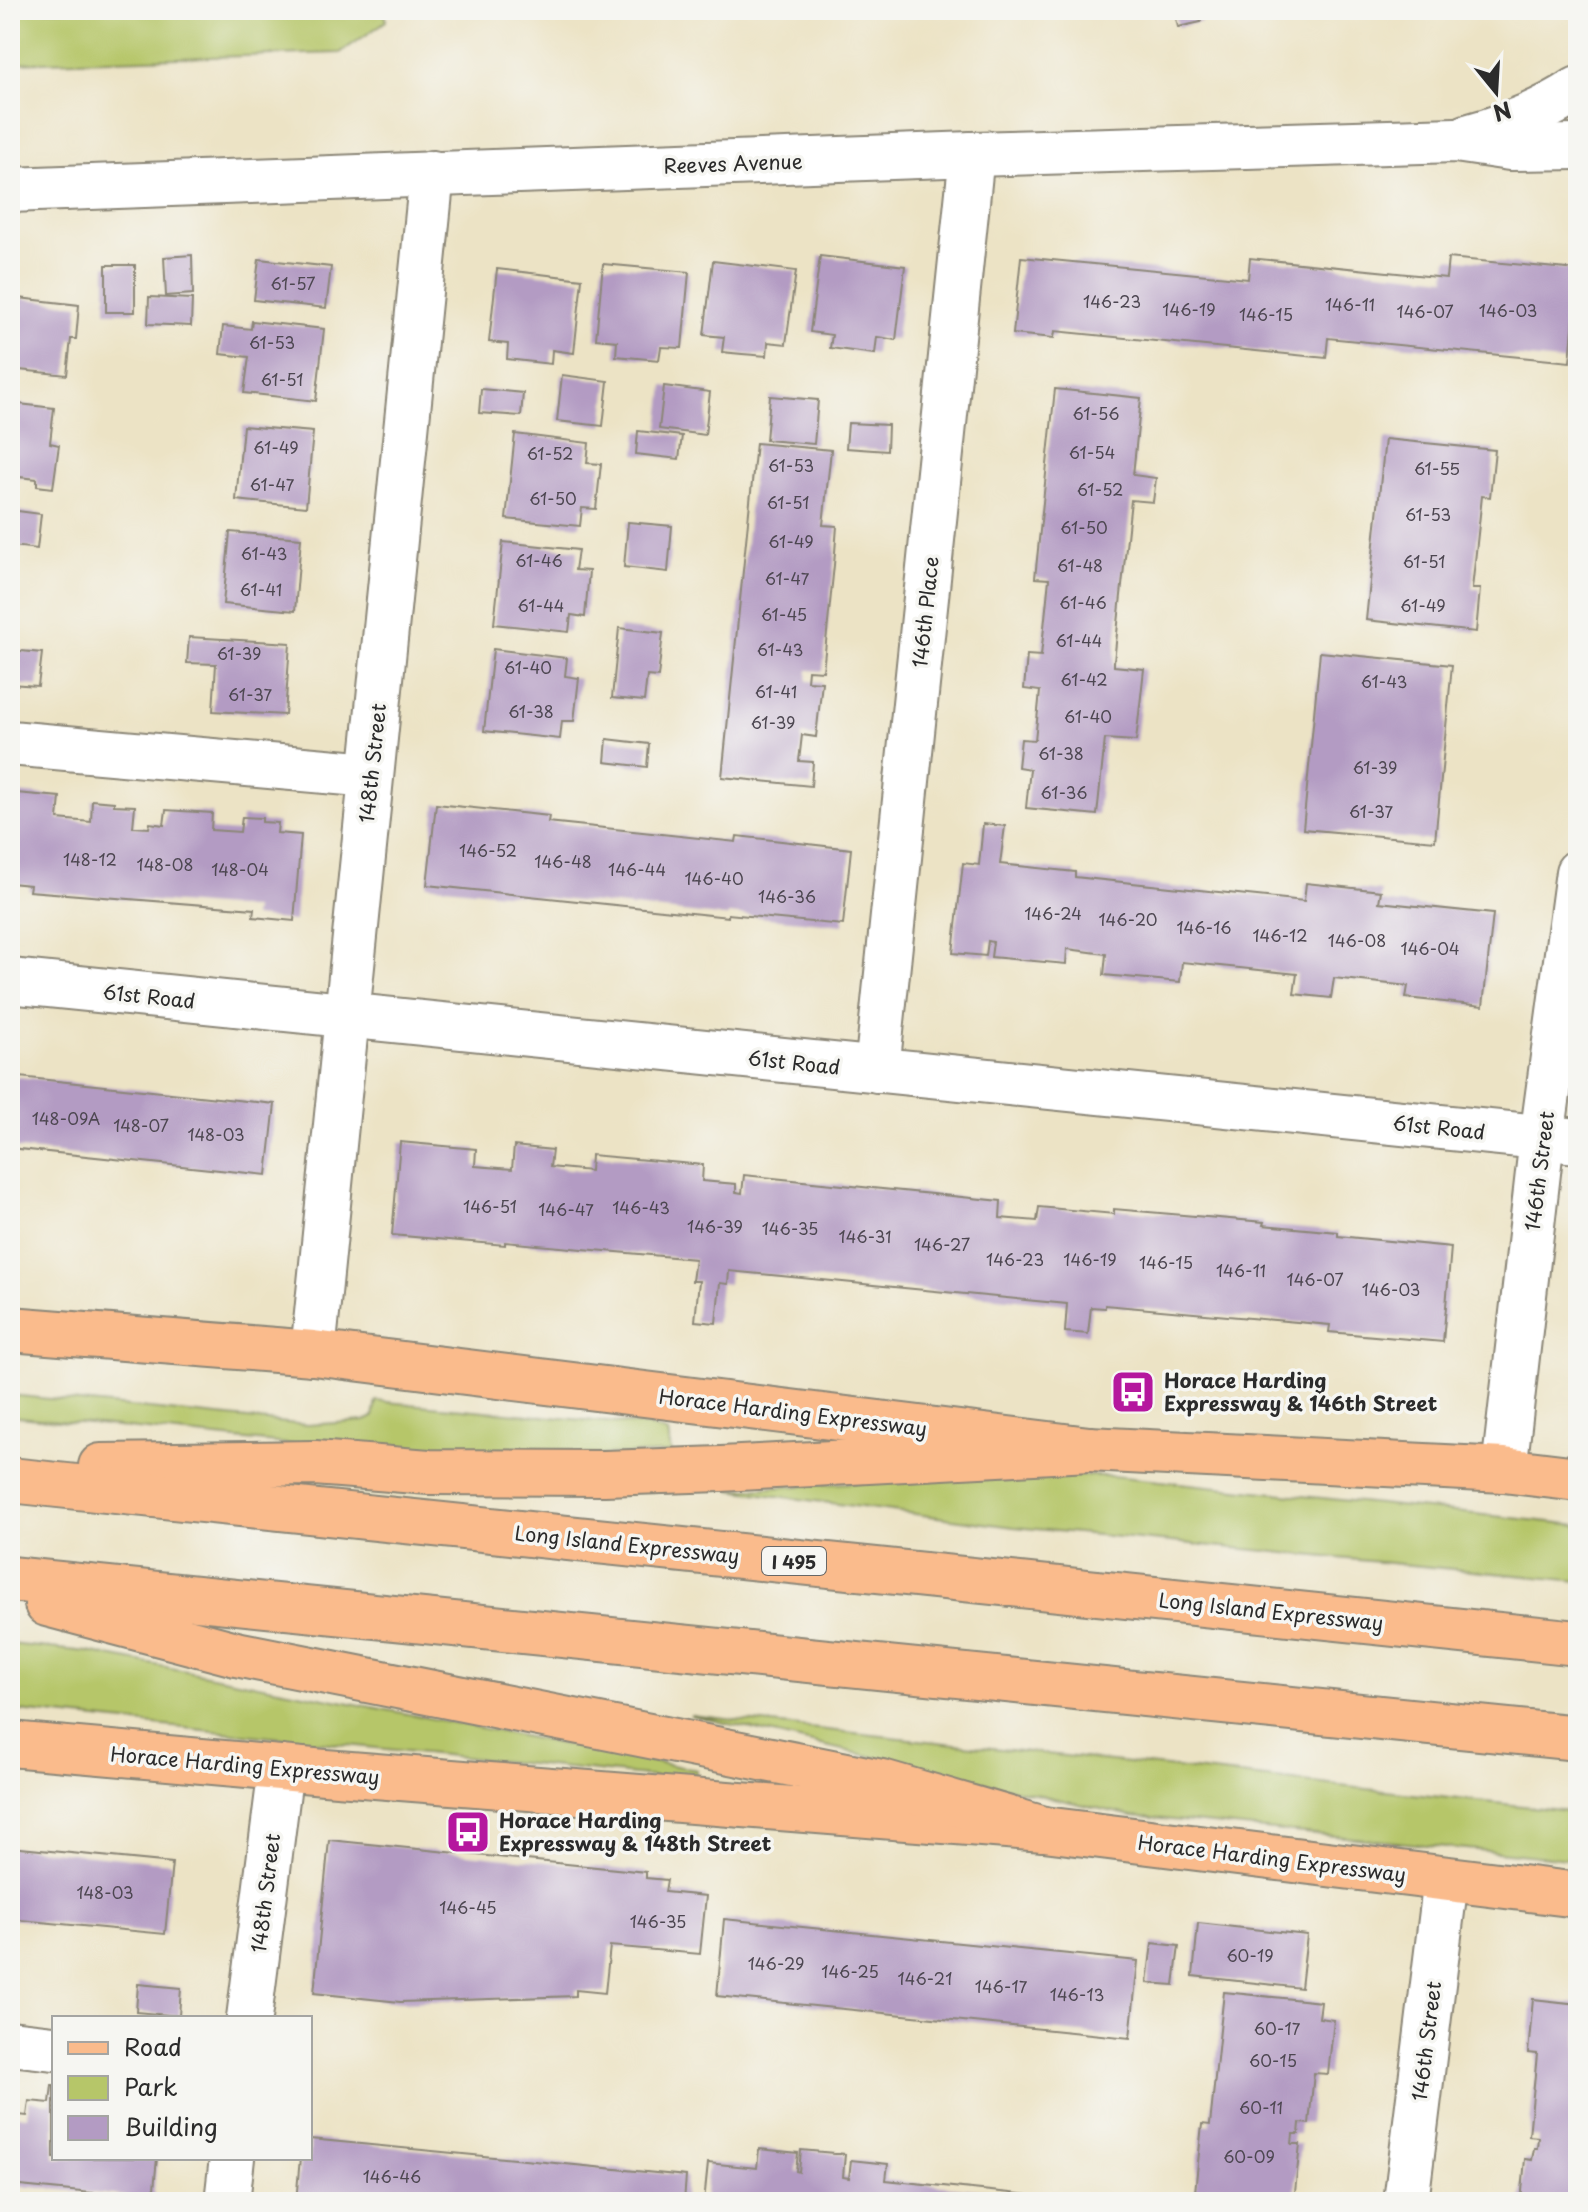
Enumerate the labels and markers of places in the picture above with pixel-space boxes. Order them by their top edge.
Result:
place label: Horace Harding Expressway & 146th Street [1164,1365,1438,1418]
bus stop icon: Horace Harding Expressway & 146th Street [1109,1368,1157,1416]
place label: Horace Harding Expressway & 148th Street [499,1805,772,1858]
bus stop icon: Horace Harding Expressway & 148th Street [444,1808,492,1856]

